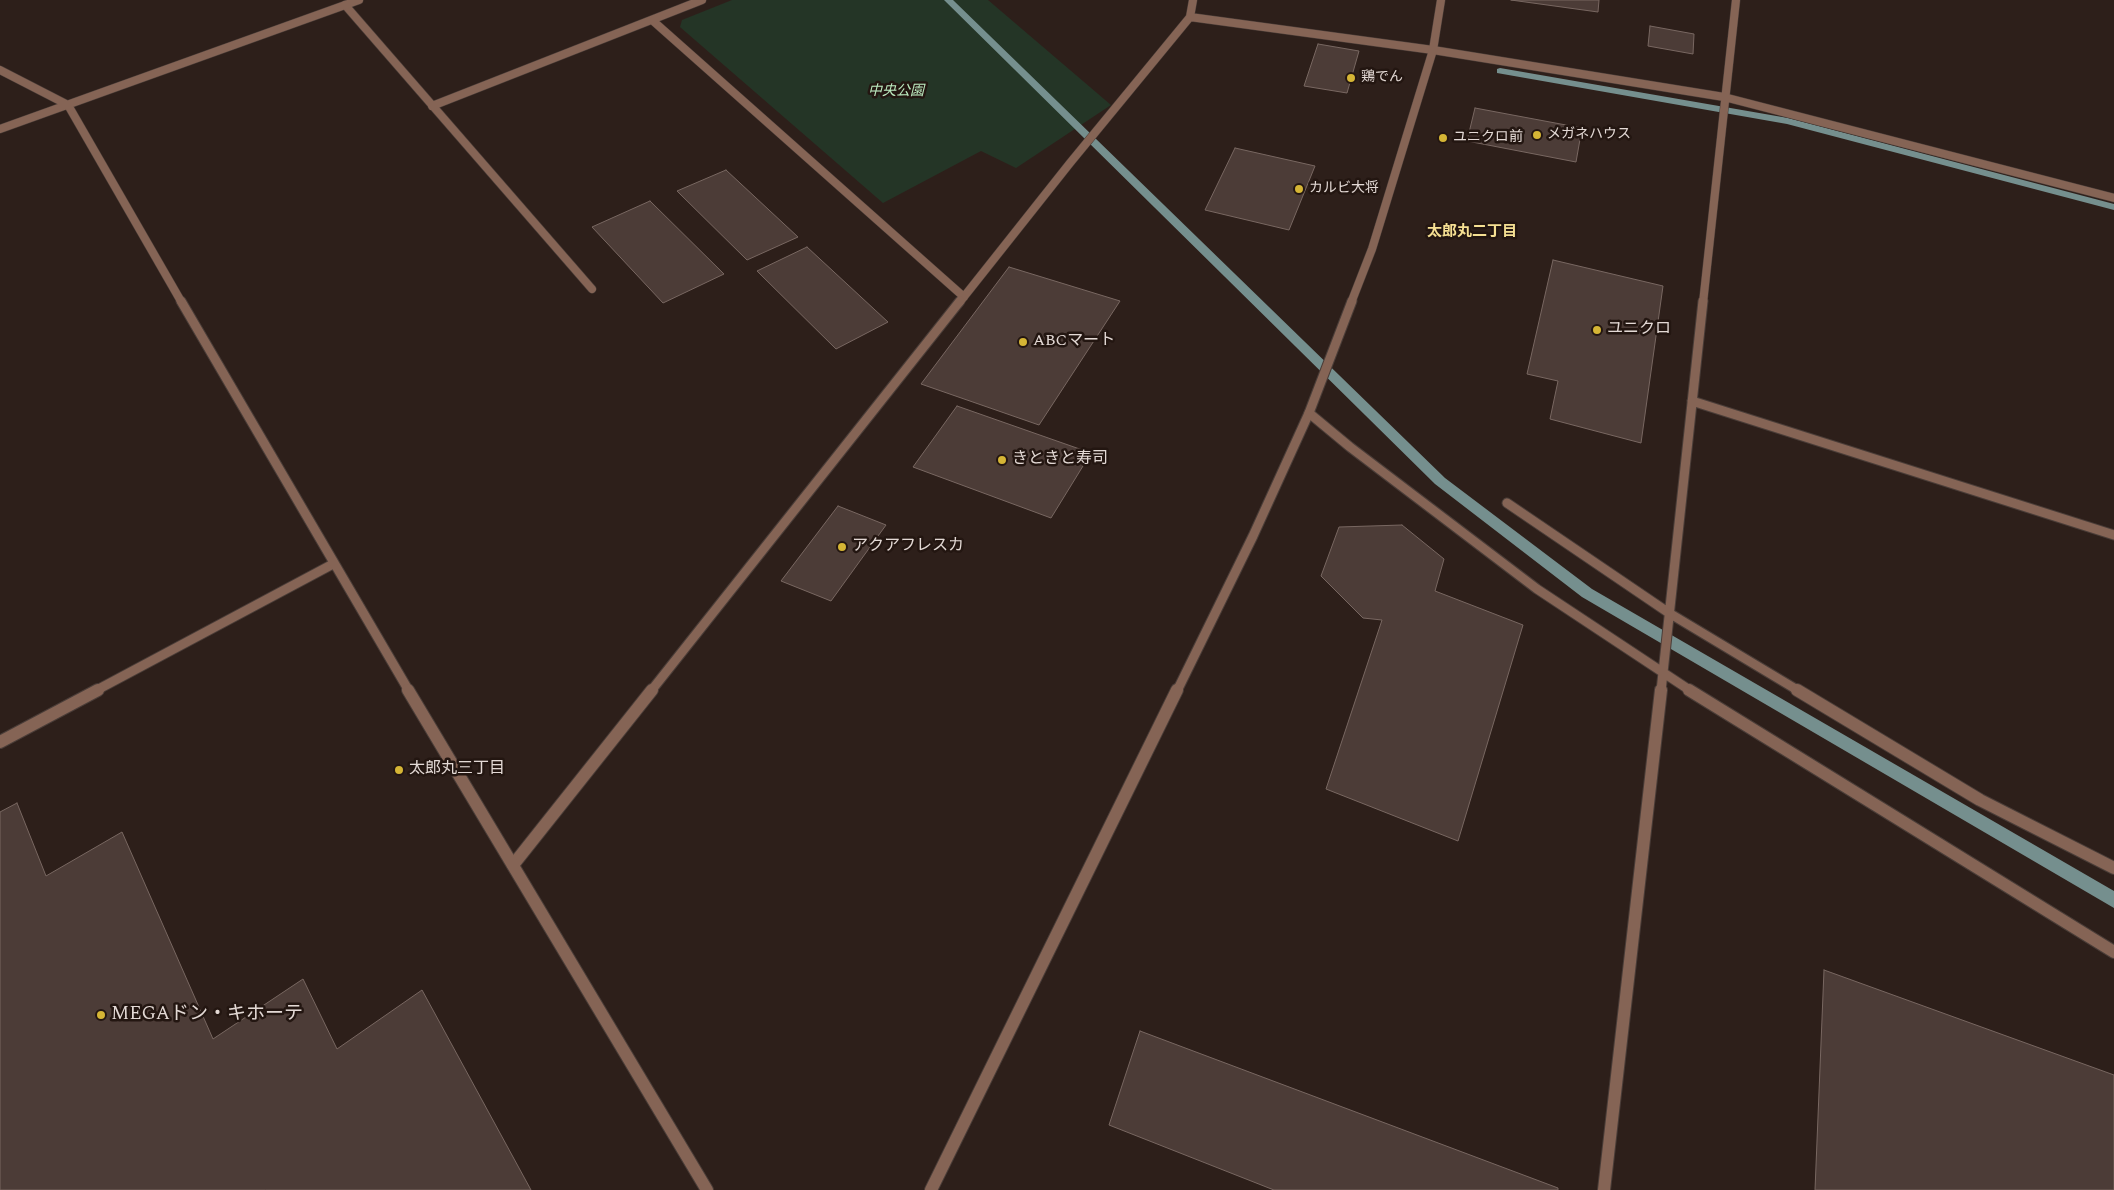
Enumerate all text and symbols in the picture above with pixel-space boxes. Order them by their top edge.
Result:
place label: 鶏でん [1361,70,1403,86]
marker: 鶏でん [1345,72,1357,84]
park label: 中央公園 [868,84,924,100]
place label: メガネハウス [1547,127,1631,143]
marker: メガネハウス [1531,129,1543,141]
place label: ユニクロ前 [1453,130,1523,146]
marker: ユニクロ前 [1437,132,1449,144]
place label: カルビ大将 [1309,181,1379,197]
marker: カルビ大将 [1293,183,1305,195]
district label: 太郎丸二丁目 [1427,224,1517,242]
place label: ユニクロ [1607,320,1671,340]
marker: ユニクロ [1591,324,1603,336]
place label: ABCマート [1033,332,1115,352]
marker: ABCマート [1017,336,1029,348]
place label: きときと寿司 [1012,450,1108,470]
marker: きときと寿司 [996,454,1008,466]
place label: アクアフレスカ [852,537,964,557]
marker: アクアフレスカ [836,541,848,553]
place label: 太郎丸三丁目 [409,760,505,780]
marker: 太郎丸三丁目 [393,764,405,776]
place label: MEGAドン・キホーテ [111,1004,303,1026]
marker: MEGAドン・キホーテ [95,1009,107,1021]

